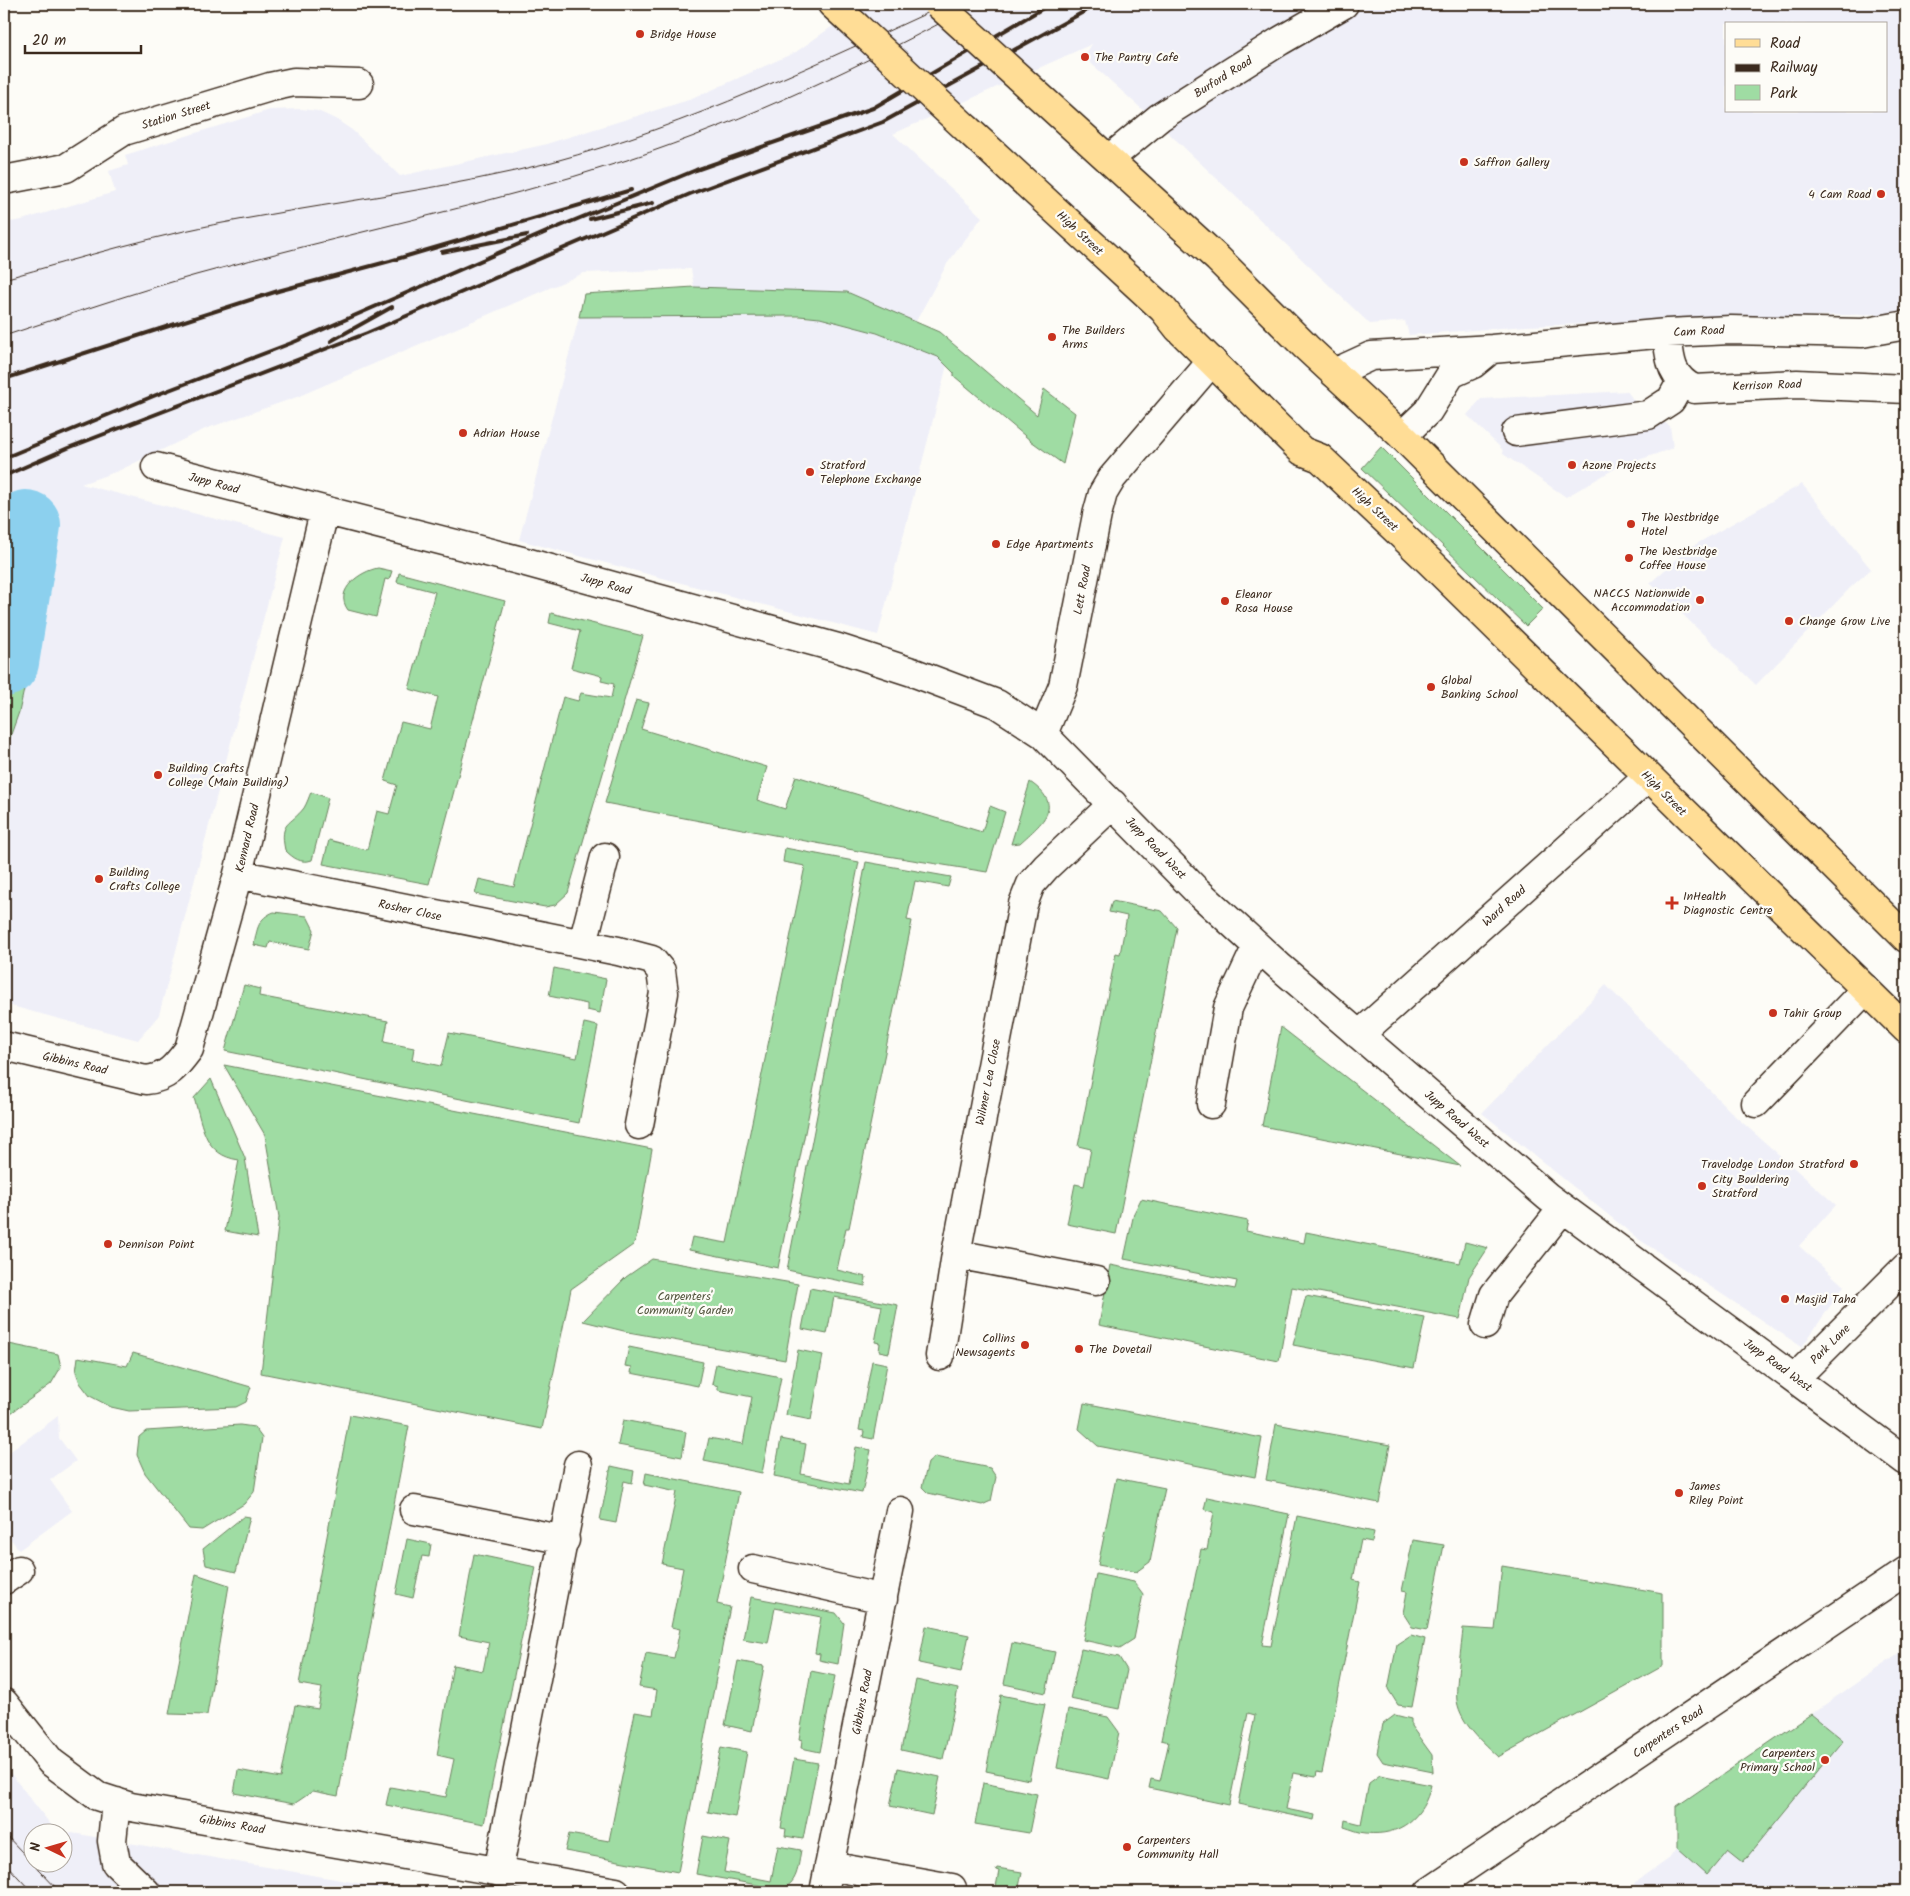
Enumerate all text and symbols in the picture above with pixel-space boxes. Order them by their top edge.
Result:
scale bar [25,22,141,54]
legend [1725,22,1888,112]
place label: Bridge House [650,25,717,44]
marker: Bridge House [634,28,646,40]
text: 20 m [32,29,66,53]
text: Road [1770,32,1801,56]
place label: The Pantry Cafe [1095,48,1179,67]
marker: The Pantry Cafe [1079,51,1091,63]
street label: Burford Road [1190,51,1257,103]
text: Railway [1770,56,1818,80]
text: Park [1770,82,1798,106]
street label: Station Street [139,96,213,135]
place label: Saffron Gallery [1474,153,1550,172]
marker: Saffron Gallery [1458,156,1470,168]
place label: 4 Cam Road [1808,185,1872,204]
marker: 4 Cam Road [1875,188,1887,200]
street label: High Street [1052,207,1108,260]
place label: The Builders Arms [1062,321,1125,354]
street label: Cam Road [1673,321,1726,342]
marker: The Builders Arms [1046,331,1058,343]
street label: Kerrison Road [1732,375,1803,396]
place label: Adrian House [473,424,540,443]
marker: Adrian House [457,427,469,439]
place label: Stratford Telephone Exchange [820,456,922,489]
place label: Azone Projects [1582,456,1656,475]
marker: Azone Projects [1566,459,1578,471]
marker: Stratford Telephone Exchange [804,466,816,478]
street label: Jupp Road [186,468,242,500]
street label: High Street [1347,483,1403,536]
place label: The Westbridge Hotel [1641,508,1719,541]
marker: The Westbridge Hotel [1625,518,1637,530]
place label: Edge Apartments [1006,535,1093,554]
marker: Edge Apartments [990,538,1002,550]
place label: The Westbridge Coffee House [1639,542,1717,575]
marker: The Westbridge Coffee House [1623,552,1635,564]
street label: Lett Road [1068,563,1097,617]
street label: Jupp Road [578,568,634,601]
place label: NACCS Nationwide Accommodation [1594,584,1691,617]
place label: Eleanor Rosa House [1235,585,1293,618]
marker: NACCS Nationwide Accommodation [1694,594,1706,606]
marker: Eleanor Rosa House [1219,595,1231,607]
place label: Change Grow Live [1799,612,1891,631]
marker: Change Grow Live [1783,615,1795,627]
place label: Global Banking School [1441,671,1518,704]
marker: Global Banking School [1425,681,1437,693]
place label: Building Crafts College (Main Building) [168,759,289,792]
street label: High Street [1636,766,1691,821]
marker: Building Crafts College (Main Building) [152,769,164,781]
street label: Kennard Road [230,801,265,874]
street label: Jupp Road West [1121,813,1191,884]
place label: Building Crafts College [109,863,180,896]
marker: Building Crafts College [93,873,105,885]
street label: Ward Road [1478,881,1531,931]
place label: InHealth Diagnostic Centre [1683,887,1773,920]
street label: Rosher Close [376,895,444,927]
marker: InHealth Diagnostic Centre [1665,896,1679,910]
place label: Tahir Group [1783,1004,1842,1023]
marker: Tahir Group [1767,1007,1779,1019]
street label: Wilmer Lea Close [971,1037,1006,1127]
street label: Gibbins Road [41,1047,110,1080]
street label: Jupp Road West [1420,1086,1494,1153]
place label: Travelodge London Stratford [1701,1155,1845,1174]
marker: Travelodge London Stratford [1848,1158,1860,1170]
place label: City Bouldering Stratford [1712,1170,1790,1203]
marker: City Bouldering Stratford [1696,1180,1708,1192]
place label: Dennison Point [118,1235,195,1254]
marker: Dennison Point [102,1238,114,1250]
park label: Carpenters' Community Garden [637,1287,733,1320]
place label: Masjid Taha [1795,1290,1856,1309]
marker: Masjid Taha [1779,1293,1791,1305]
street label: Park Lane [1806,1319,1855,1369]
place label: Collins Newsagents [955,1329,1015,1362]
street label: Jupp Road West [1739,1334,1816,1397]
marker: Collins Newsagents [1019,1339,1031,1351]
place label: The Dovetail [1089,1340,1152,1359]
marker: The Dovetail [1073,1343,1085,1355]
place label: James Riley Point [1689,1477,1744,1510]
marker: James Riley Point [1673,1487,1685,1499]
street label: Gibbins Road [847,1667,878,1736]
street label: Carpenters Road [1629,1701,1709,1763]
place label: Carpenters Primary School [1740,1744,1815,1777]
marker: Carpenters Primary School [1819,1754,1831,1766]
street label: Gibbins Road [198,1809,267,1840]
north arrow [22,1824,72,1874]
place label: Carpenters Community Hall [1137,1831,1218,1864]
text: N [25,1841,47,1852]
marker: Carpenters Community Hall [1121,1841,1133,1853]

